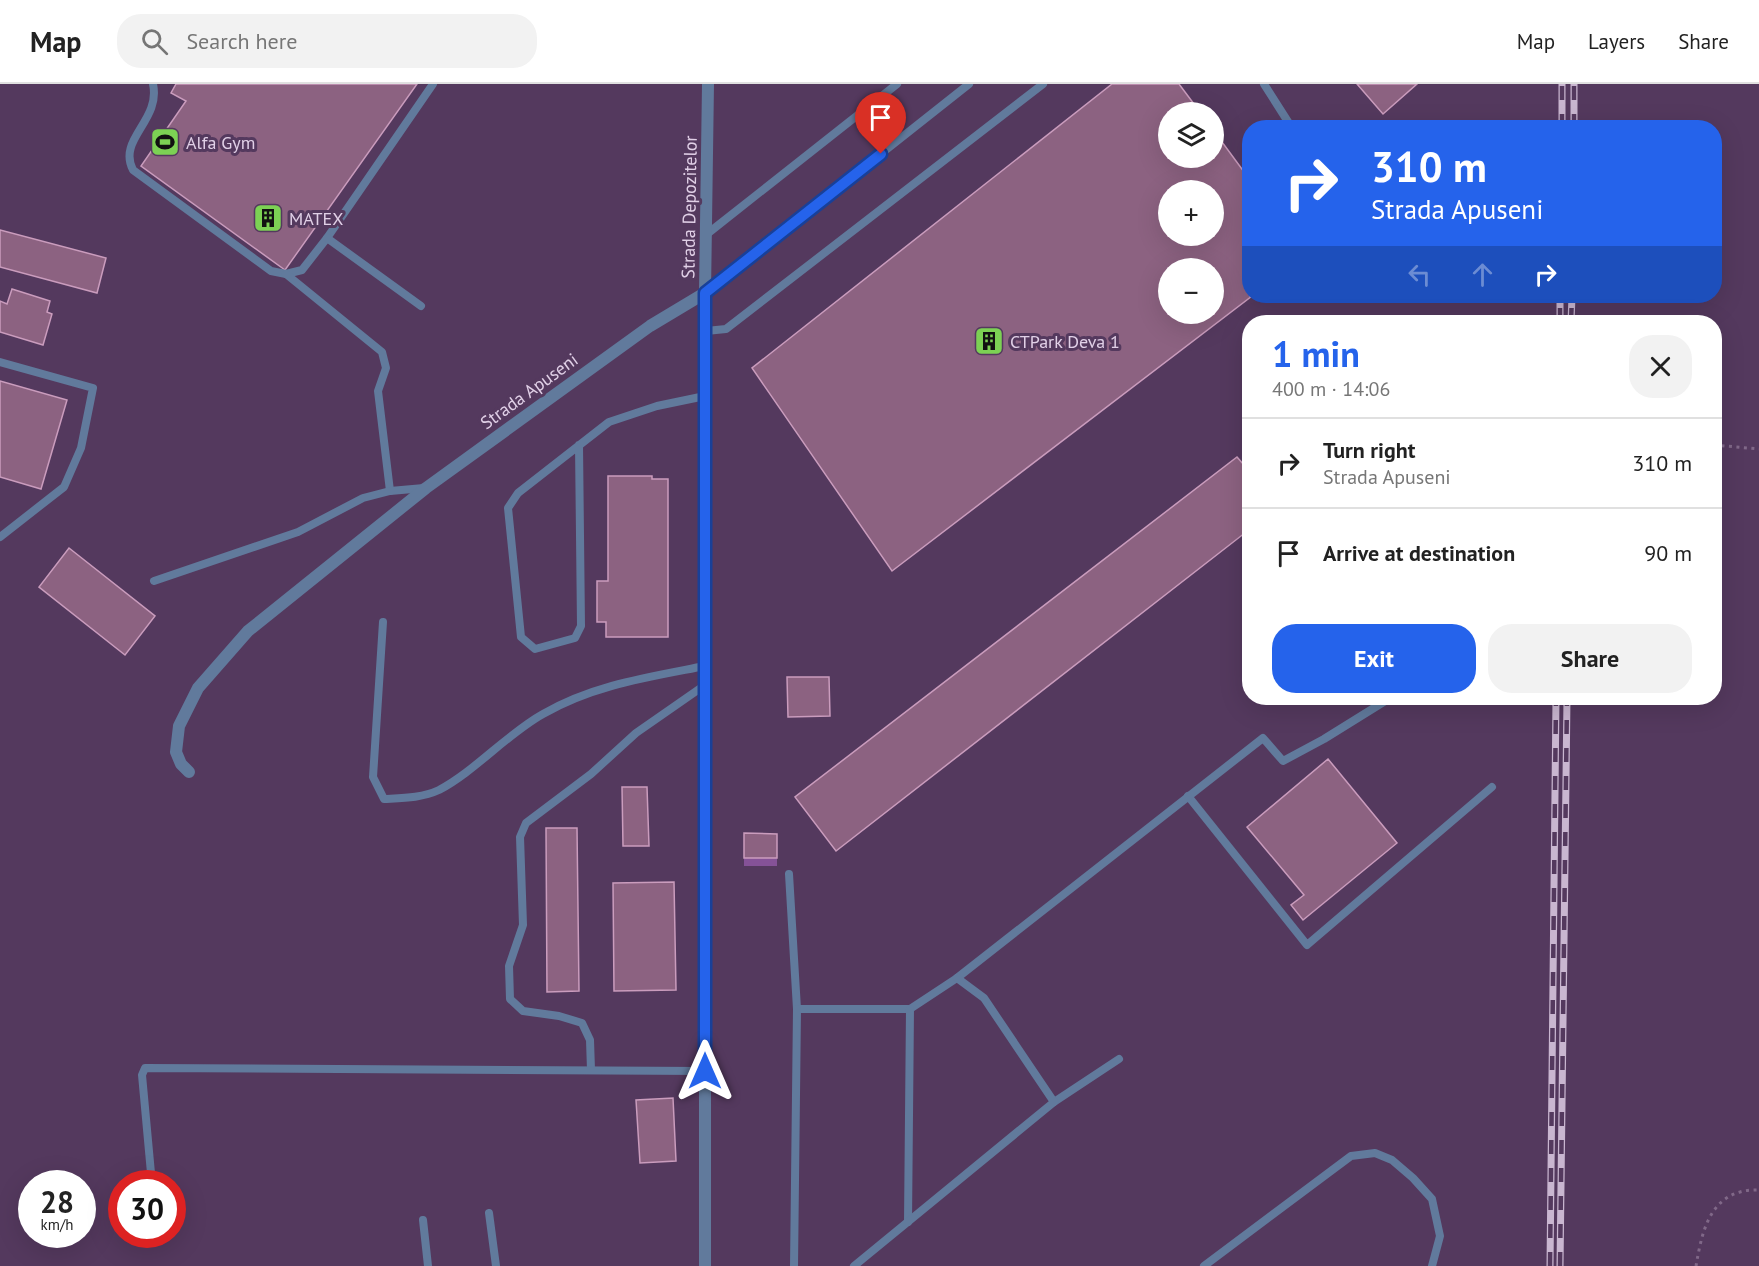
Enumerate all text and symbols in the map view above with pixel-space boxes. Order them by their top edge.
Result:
search box [117,14,537,68]
text: Map [30,23,81,60]
icon: search [138,25,171,58]
text: Search here [186,27,297,55]
text: Map [1517,28,1555,55]
text: Layers [1588,28,1645,55]
text: Share [1678,28,1729,55]
pin [855,92,906,154]
icon: arrive [864,101,897,134]
map controls [1158,102,1224,324]
button: layers [1158,102,1224,168]
sports icon: Alfa Gym [149,126,181,158]
place label: Alfa Gym [186,131,255,154]
street label: Strada Depozitelor [676,135,702,279]
text: 310 m [1371,139,1487,194]
icon: right [1272,144,1350,222]
button: + [1158,180,1224,246]
text: Strada Apuseni [1371,192,1543,226]
building icon: MATEX [252,202,284,234]
place label: MATEX [289,207,343,230]
button: − [1158,258,1224,324]
icon: left [1403,258,1436,291]
icon: ahead [1466,258,1499,291]
icon: right [1529,258,1562,291]
building icon: CTPark Deva 1 [973,325,1005,357]
place label: CTPark Deva 1 [1010,330,1120,353]
text: 1 min [1272,330,1360,377]
button: close [1629,335,1692,398]
street label: Strada Apuseni [476,348,582,434]
text: 400 m · 14:06 [1272,376,1390,402]
text: Turn right [1323,436,1415,464]
icon: right [1272,447,1305,480]
text: 310 m [1632,449,1692,477]
text: Strada Apuseni [1323,464,1451,490]
icon: arrive [1272,537,1305,570]
text: Arrive at destination [1323,539,1515,567]
text: 90 m [1644,539,1692,567]
button: Exit [1272,624,1476,693]
button: Share [1488,624,1692,693]
position arrow [673,1039,737,1103]
speed limit sign: 30 [108,1170,186,1248]
text: 28 [40,1182,74,1221]
text: km/h [41,1215,73,1234]

